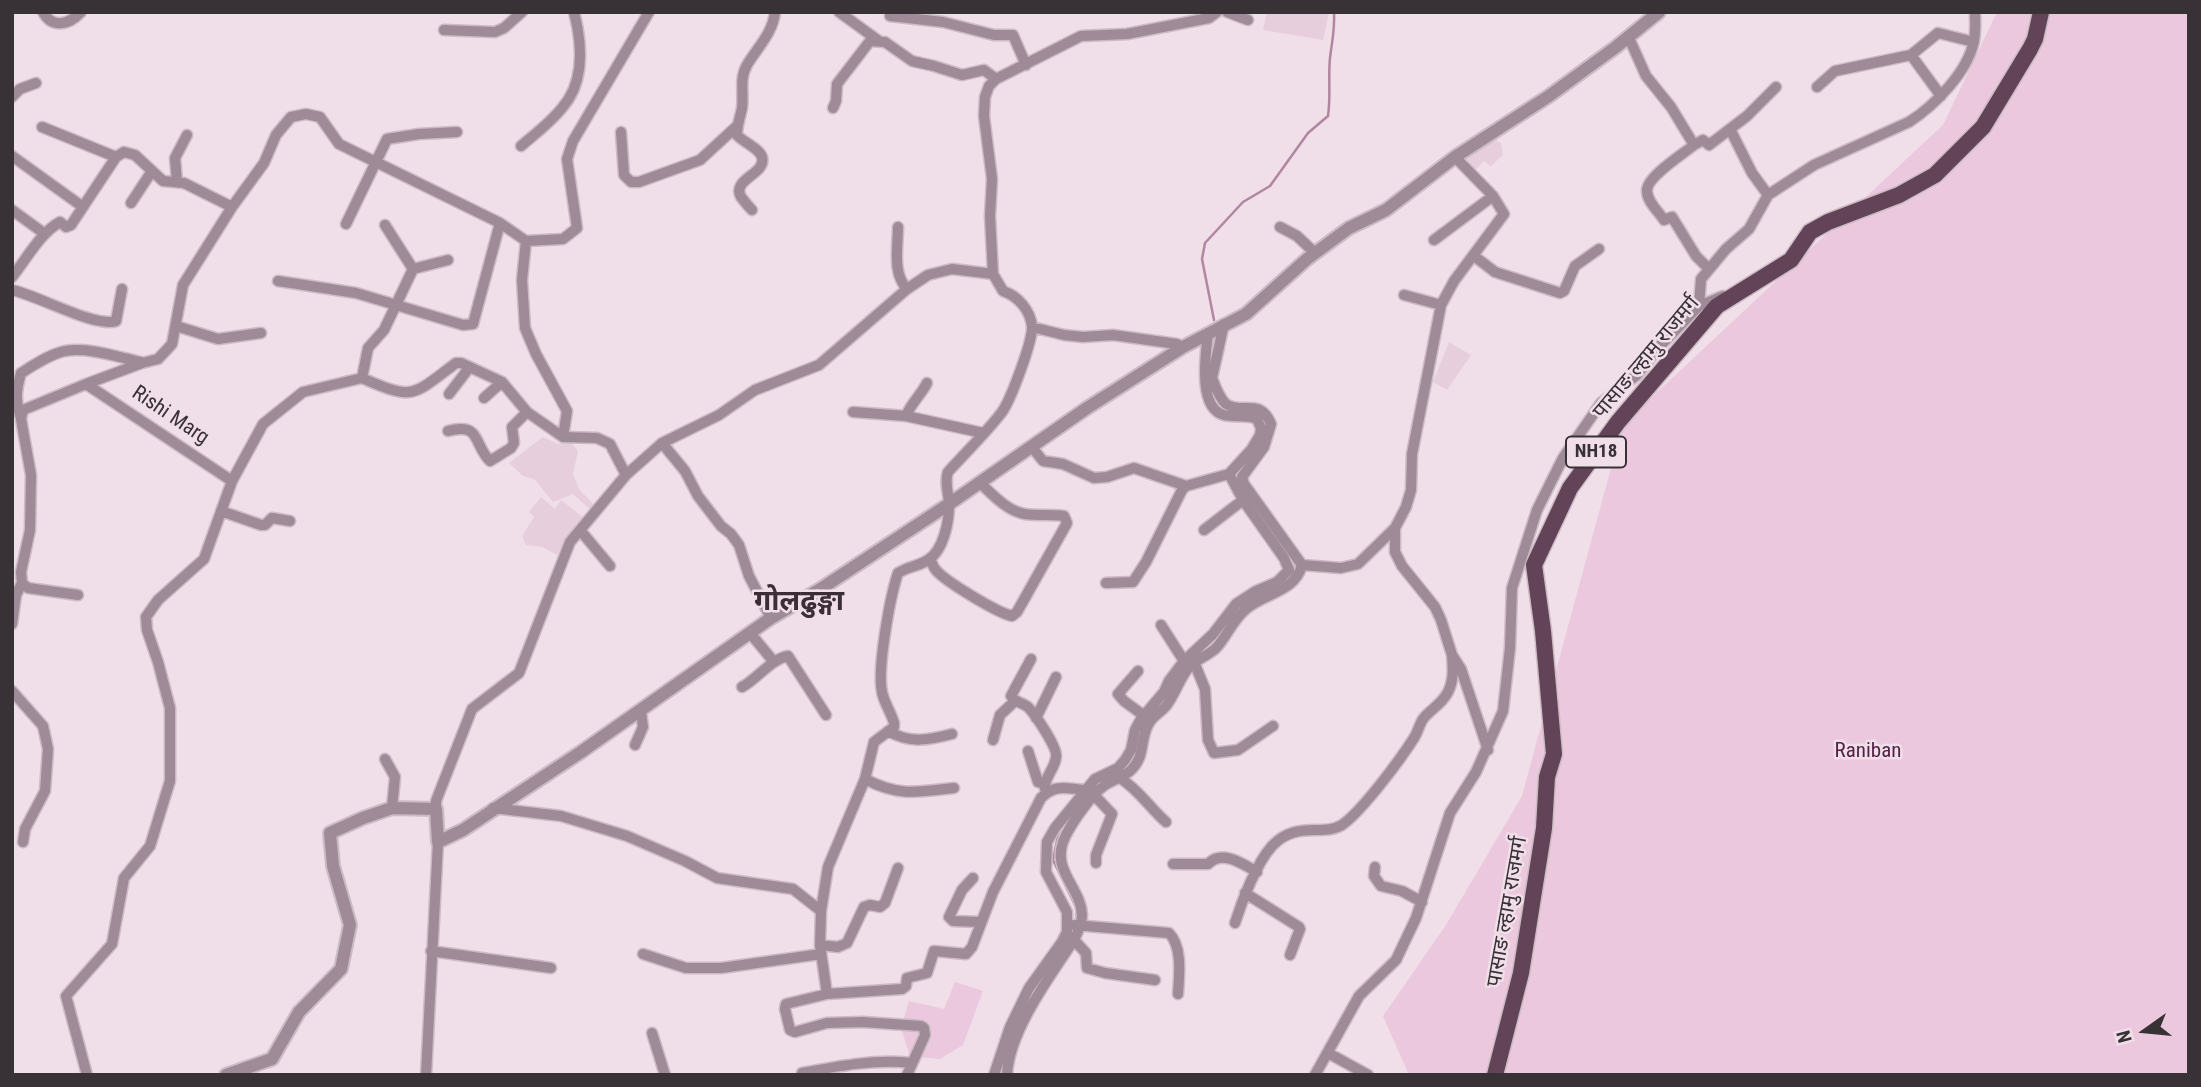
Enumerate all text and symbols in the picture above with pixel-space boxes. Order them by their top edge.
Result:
street label: पासाङ ल्हामु राजमर्ग [1588,292,1706,424]
street label: Rishi Marg [127,381,213,451]
road number: NH18 [1566,436,1626,467]
district label: गोलढुङ्गा [754,586,844,620]
park label: Raniban [1835,739,1901,765]
street label: पासाङ ल्हामु राजमर्ग [1482,835,1534,989]
north arrow [2110,996,2180,1066]
text: N [2112,1028,2137,1045]

